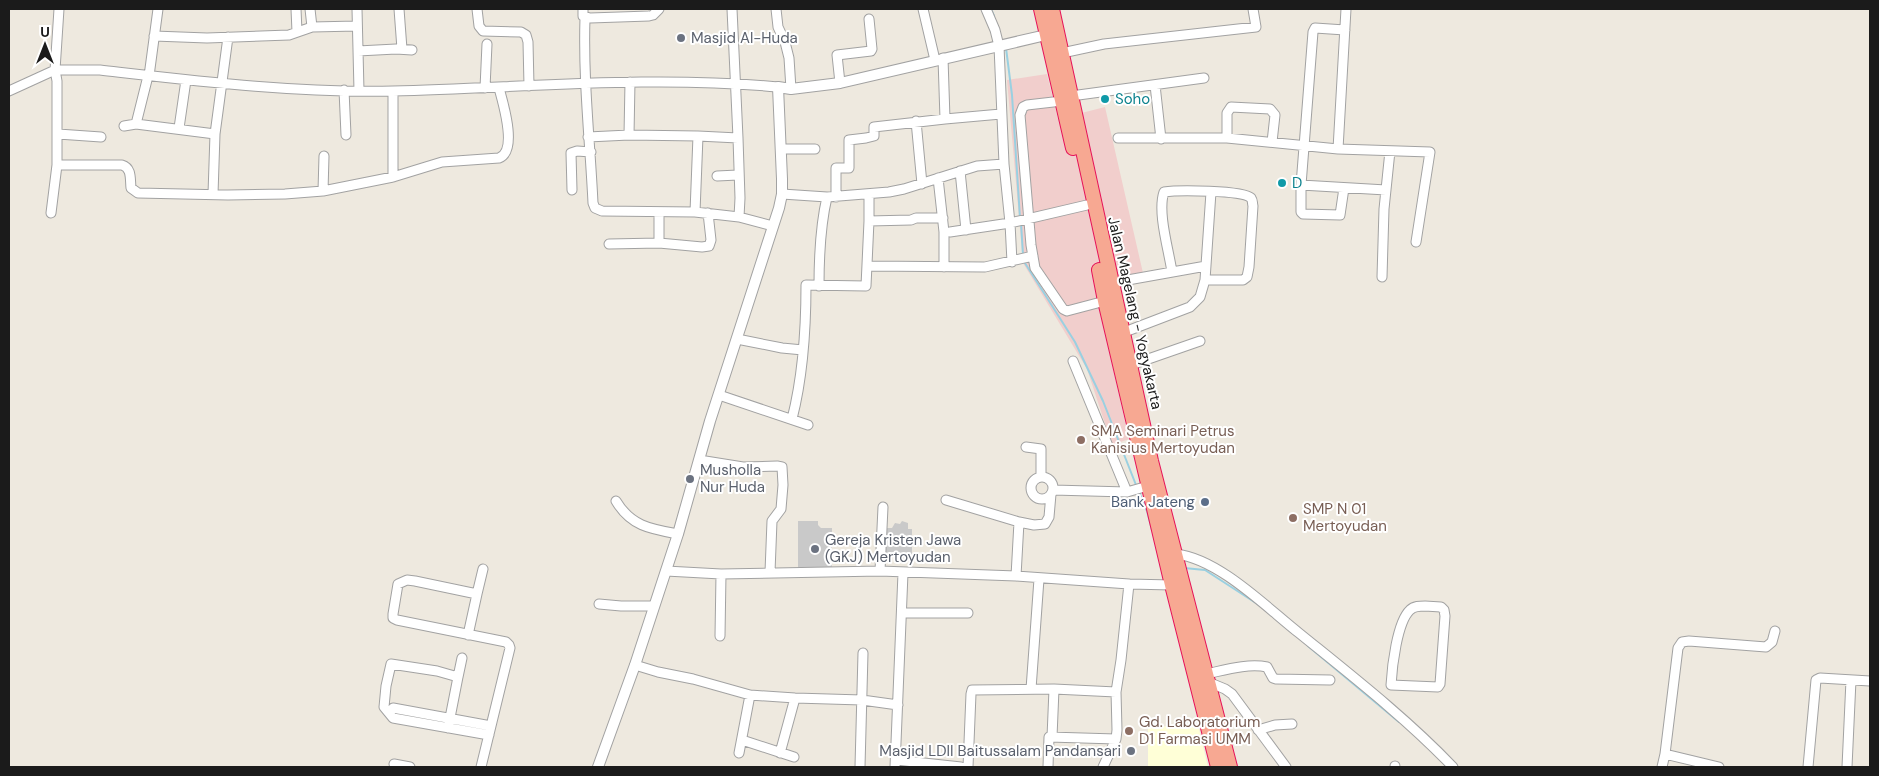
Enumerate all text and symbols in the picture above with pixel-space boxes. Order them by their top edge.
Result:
north arrow [20,20,70,70]
text: U [40,23,50,41]
place label: Masjid Al-Huda [691,28,798,48]
marker: Masjid Al-Huda [675,32,687,44]
place label: Soho [1115,89,1150,109]
marker: Soho [1099,93,1111,105]
place label: D [1292,173,1302,193]
marker: D [1276,177,1288,189]
street label: Jalan Magelang - Yogyakarta [1103,215,1167,411]
place label: SMA Seminari Petrus Kanisius Mertoyudan [1091,421,1235,458]
marker: SMA Seminari Petrus Kanisius Mertoyudan [1075,434,1087,446]
place label: Musholla Nur Huda [700,460,765,497]
marker: Musholla Nur Huda [684,473,696,485]
place label: Bank Jateng [1111,492,1195,512]
marker: Bank Jateng [1199,496,1211,508]
place label: SMP N 01 Mertoyudan [1303,499,1387,536]
marker: SMP N 01 Mertoyudan [1287,512,1299,524]
place label: Gereja Kristen Jawa (GKJ) Mertoyudan [825,530,961,567]
marker: Gereja Kristen Jawa (GKJ) Mertoyudan [809,543,821,555]
place label: Gd. Laboratorium D1 Farmasi UMM [1139,712,1260,749]
marker: Gd. Laboratorium D1 Farmasi UMM [1123,725,1135,737]
place label: Masjid LDII Baitussalam Pandansari [879,741,1121,761]
marker: Masjid LDII Baitussalam Pandansari [1125,745,1137,757]

